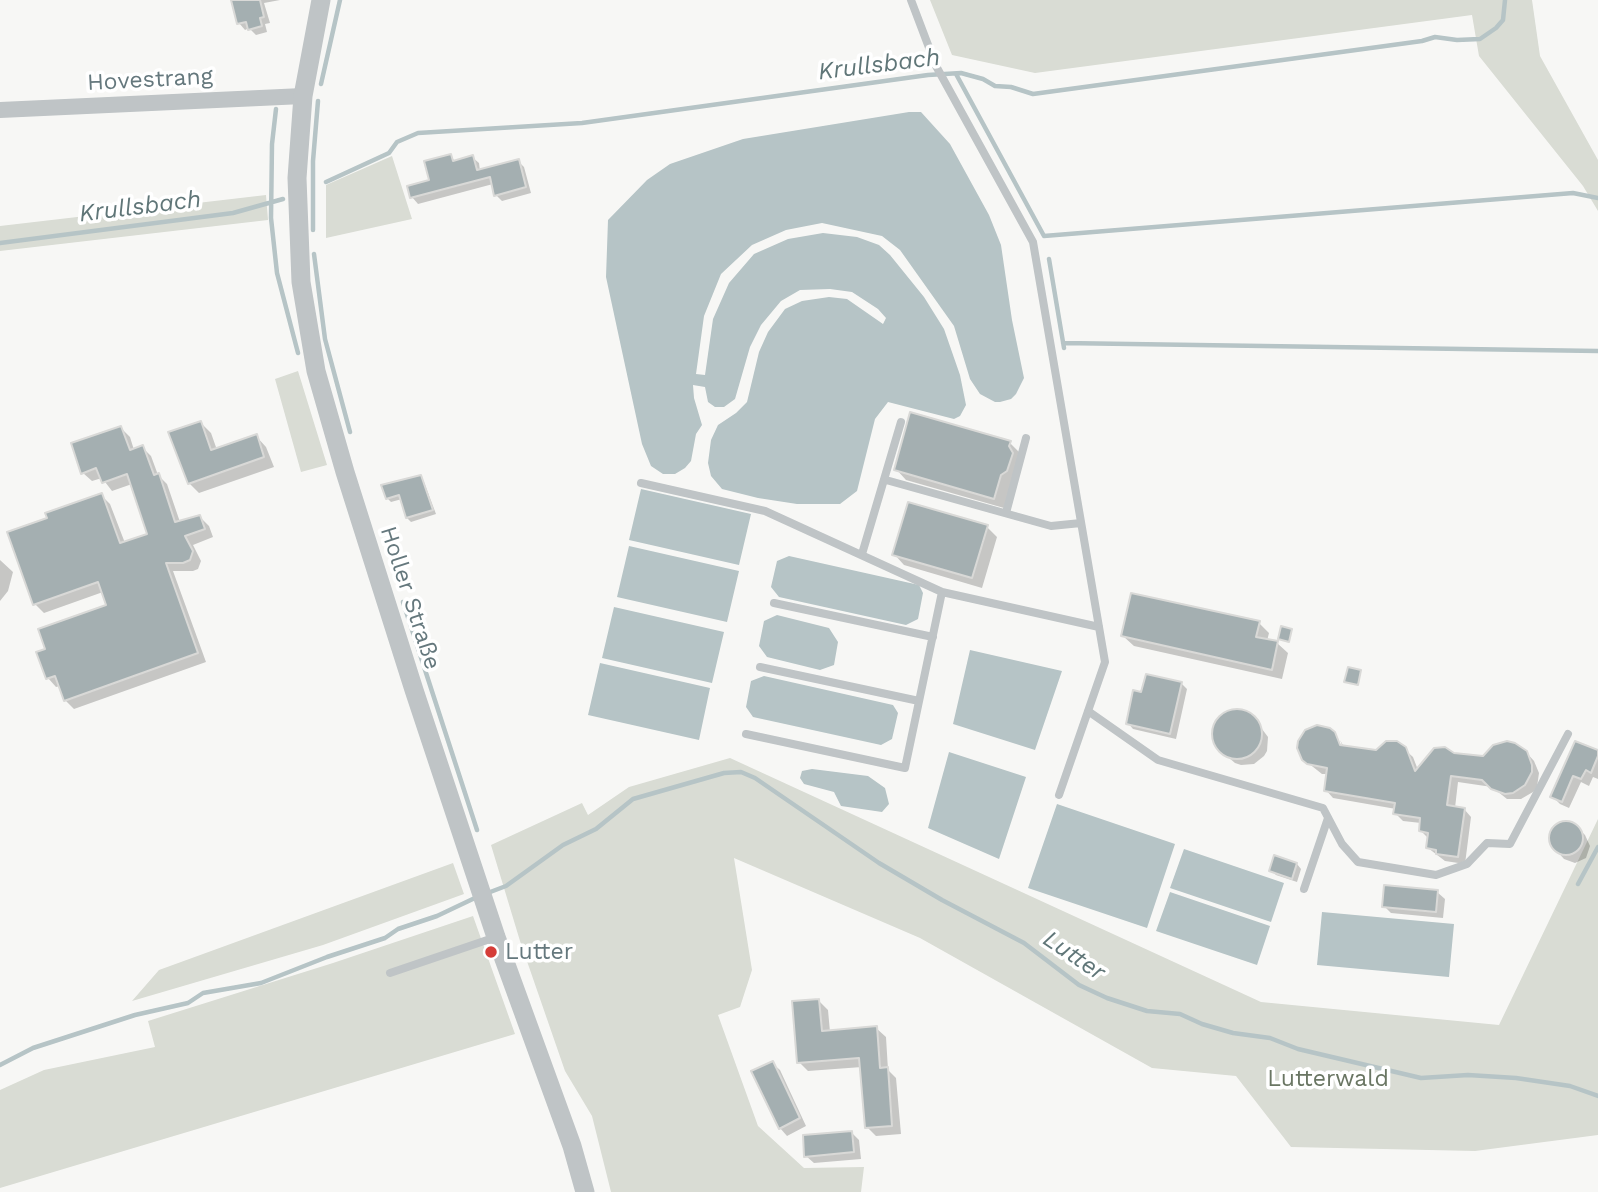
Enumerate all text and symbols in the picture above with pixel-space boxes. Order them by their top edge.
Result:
water label: Krullsbach [816,43,942,87]
street label: Hovestrang [86,63,214,97]
water label: Krullsbach [77,185,203,229]
street label: Holler Straße [374,523,446,673]
water label: Lutter [1037,925,1111,987]
place label: Lutter [505,938,573,966]
marker: Lutter [483,944,499,960]
park label: Lutterwald [1267,1065,1389,1093]

